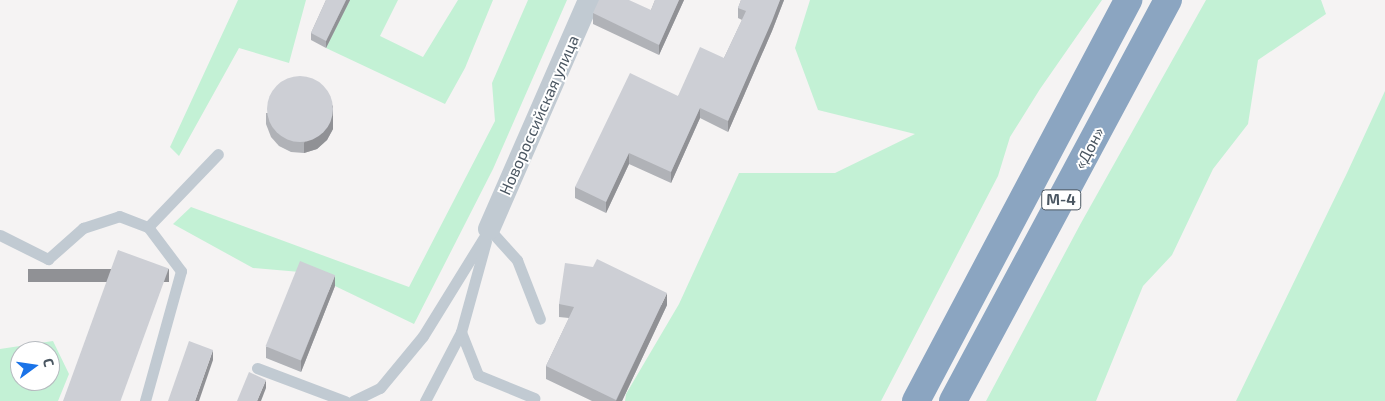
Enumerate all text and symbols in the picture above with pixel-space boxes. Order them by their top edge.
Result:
street label: Новороссийская улица [495,32,583,198]
street label: «Дон» [1070,124,1108,172]
road number: М-4 [1041,188,1081,212]
north arrow [10,341,60,391]
text: С [40,356,58,369]

